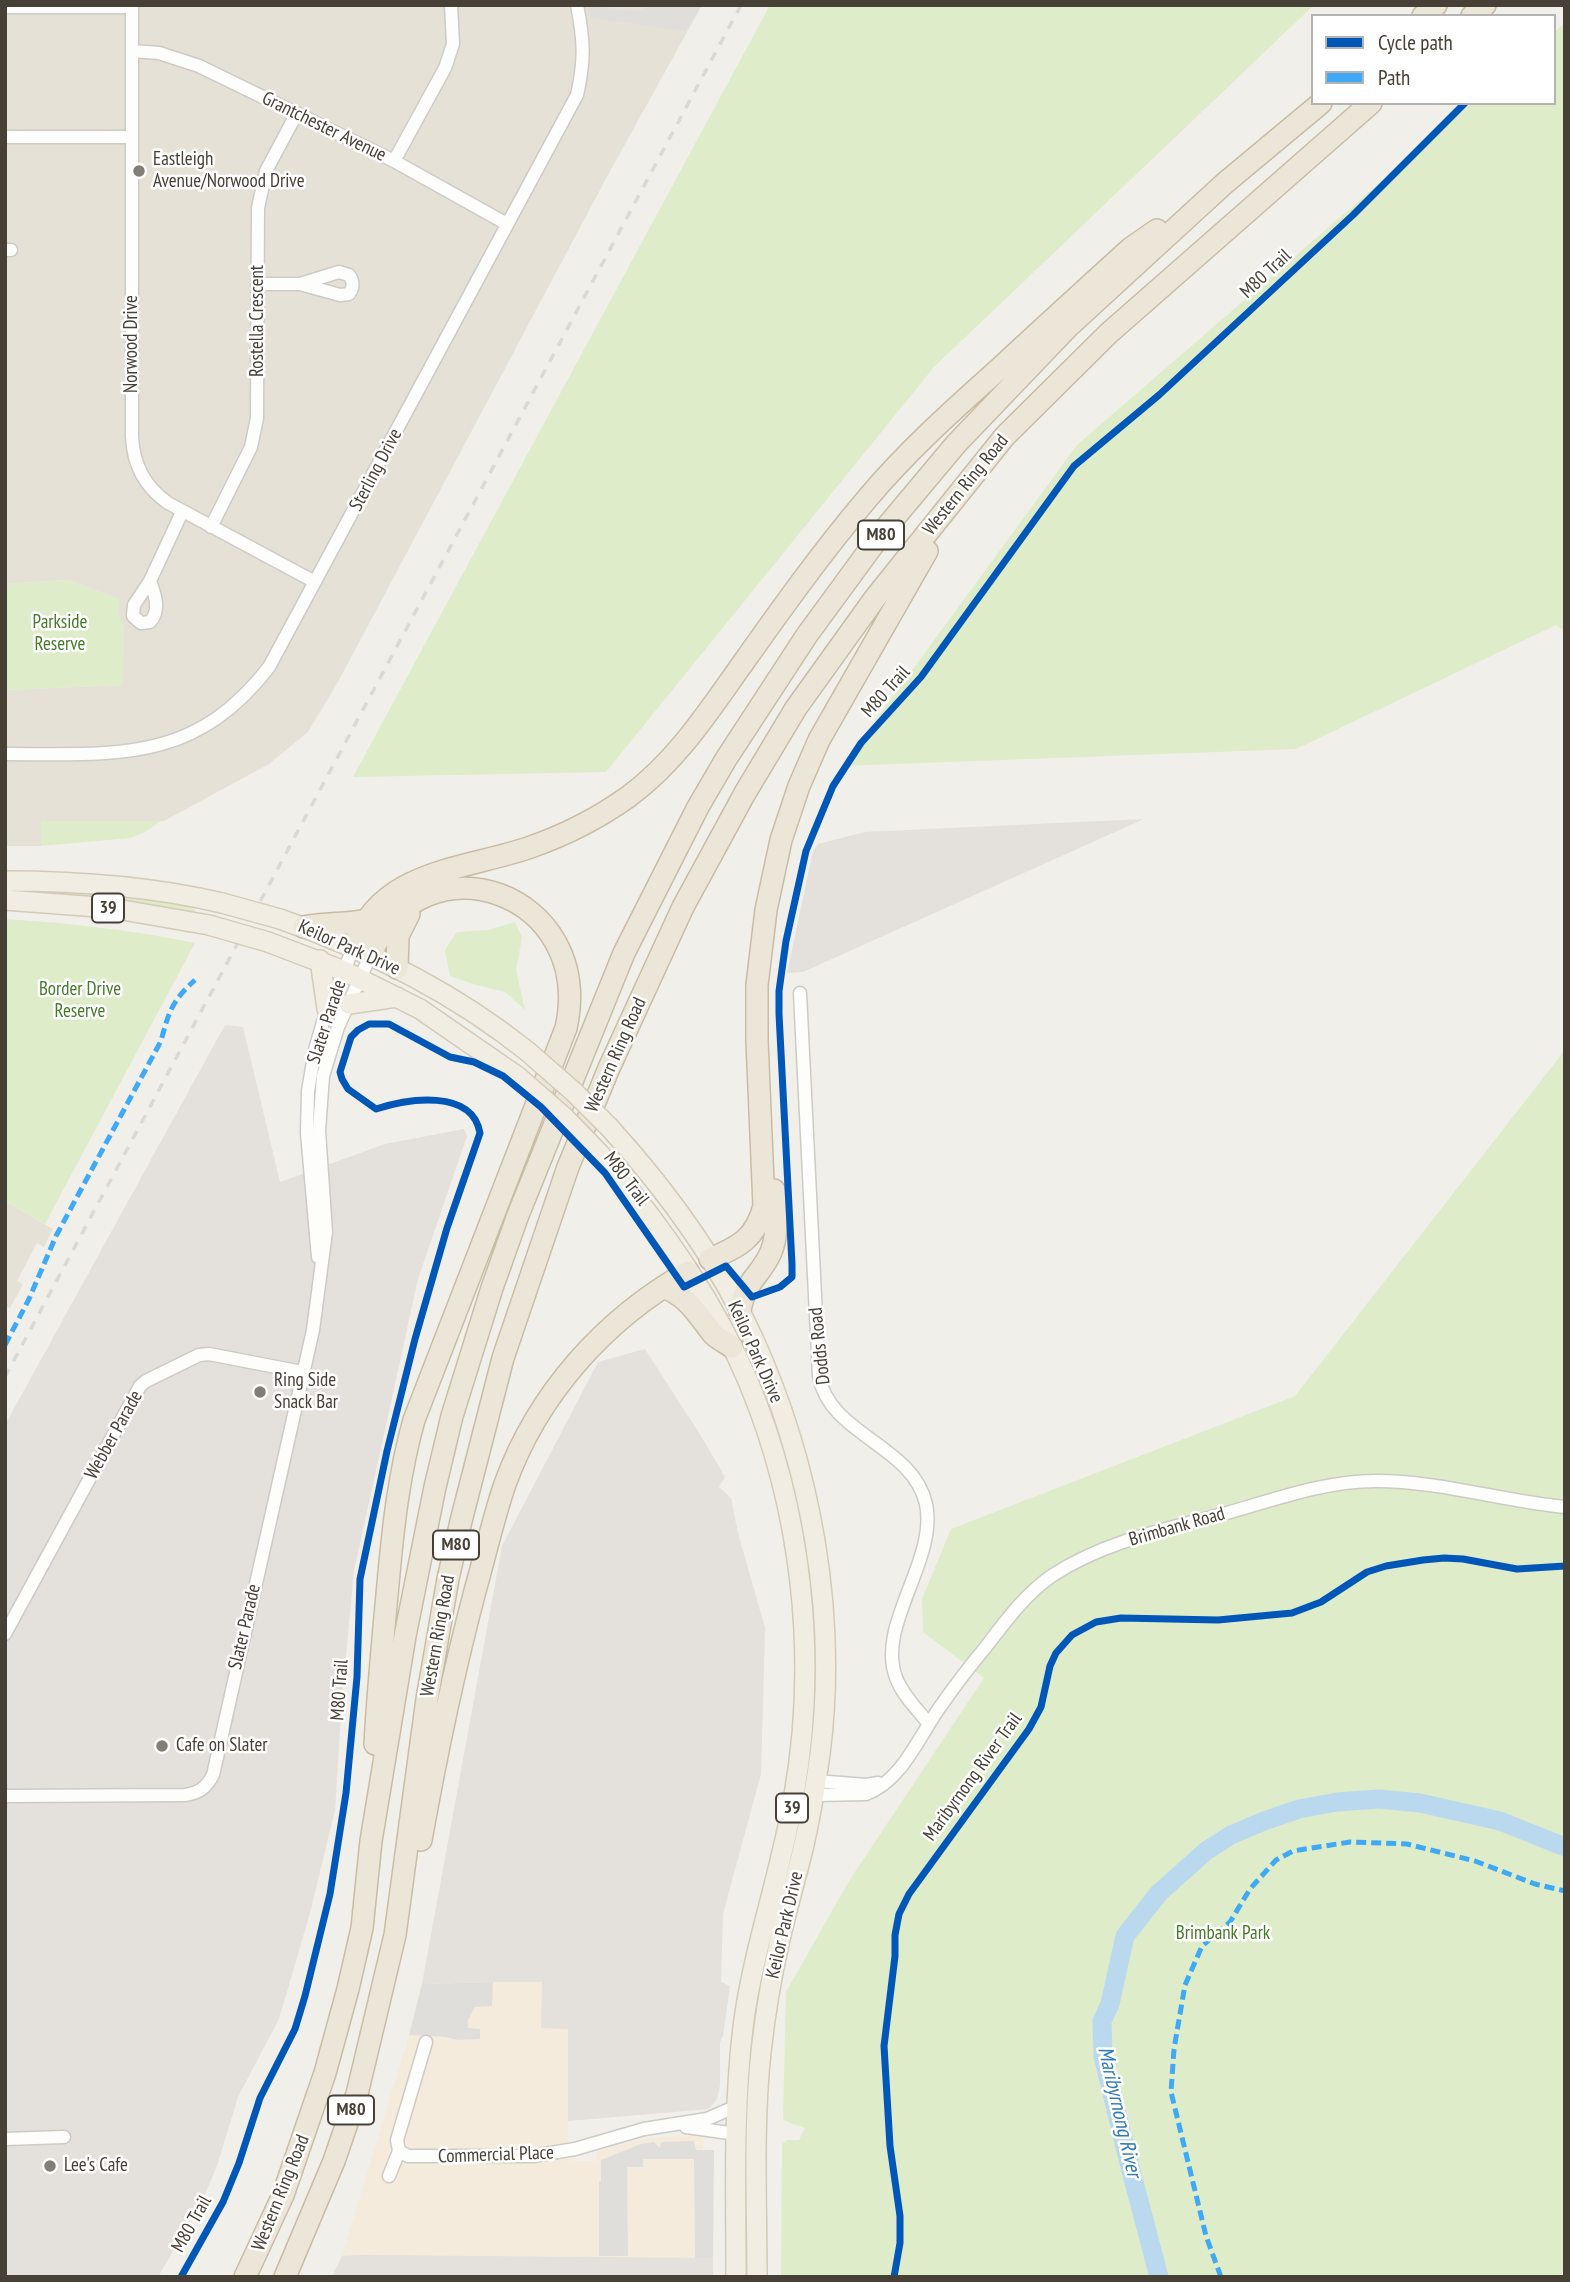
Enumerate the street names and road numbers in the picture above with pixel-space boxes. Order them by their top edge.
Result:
street label: Grantchester Avenue [258,87,390,167]
street label: M80 Trail [1236,245,1296,303]
street label: Rostella Crescent [247,265,269,377]
street label: Norwood Drive [121,295,143,393]
street label: Sterling Drive [345,425,407,515]
street label: Western Ring Road [918,430,1014,540]
road number: M80 [858,520,904,550]
street label: M80 Trail [857,662,915,722]
road number: 39 [92,894,124,923]
street label: Keilor Park Drive [294,915,404,981]
street label: Slater Parade [303,977,351,1067]
street label: Western Ring Road [581,994,651,1116]
street label: M80 Trail [598,1148,654,1210]
street label: Keilor Park Drive [722,1297,788,1407]
street label: Dodds Road [805,1306,835,1386]
street label: Webber Parade [80,1387,148,1483]
street label: Brimbank Road [1126,1502,1228,1552]
road number: M80 [433,1530,479,1560]
street label: Western Ring Road [416,1573,460,1699]
street label: Slater Parade [224,1582,266,1672]
street label: M80 Trail [326,1659,354,1721]
street label: Maribyrnong River Trail [919,1709,1027,1845]
road number: 39 [776,1794,808,1822]
street label: Keilor Park Drive [762,1869,808,1981]
road number: M80 [328,2096,374,2124]
street label: Western Ring Road [247,2132,315,2254]
street label: Commercial Place [438,2142,554,2168]
street label: M80 Trail [167,2192,217,2256]

